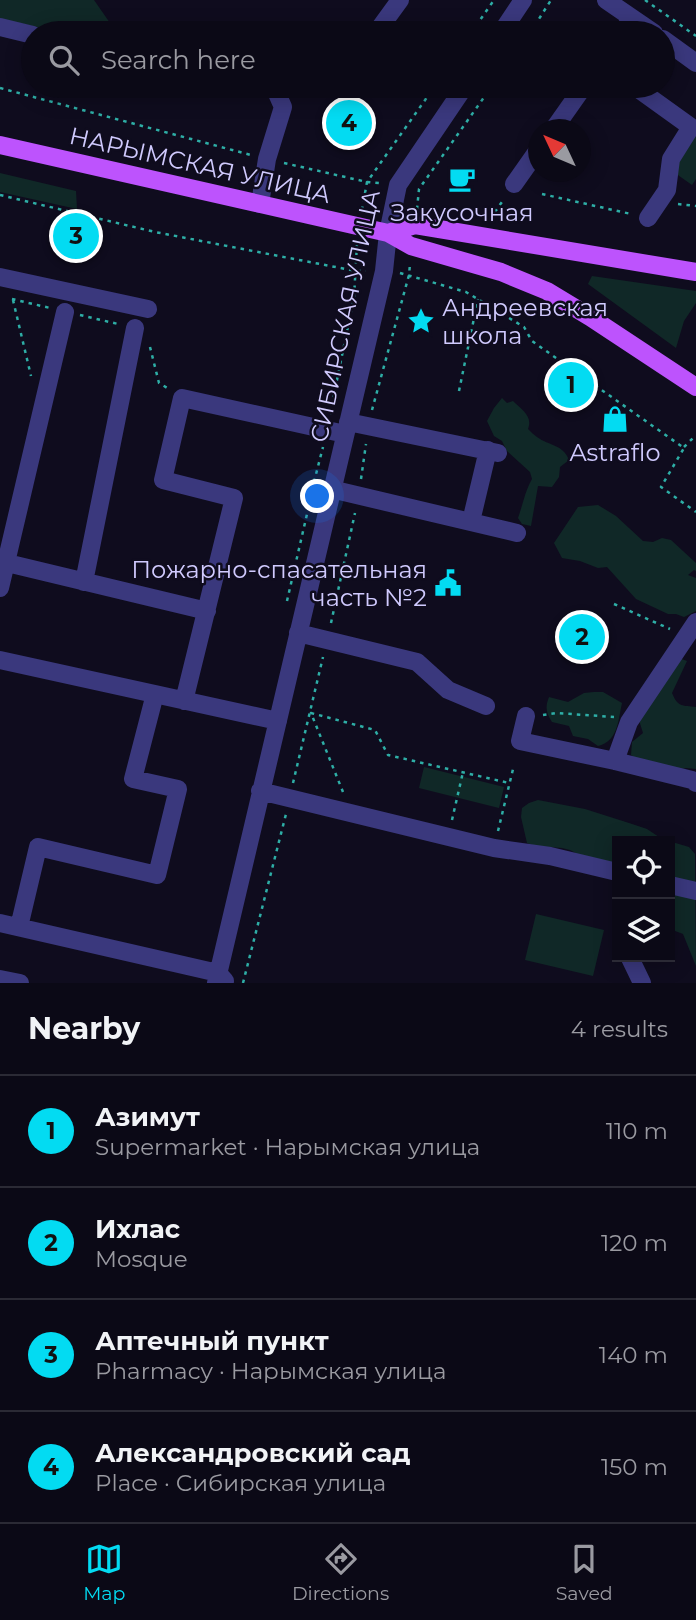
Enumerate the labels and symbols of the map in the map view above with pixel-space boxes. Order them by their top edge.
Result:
pin: 4 [326,97,372,149]
north arrow [528,119,591,182]
street label: НАРЫМСКАЯ УЛИЦА [67,121,334,209]
cafe icon: Закусочная [447,164,477,194]
street label: СИБИРСКАЯ УЛИЦА [304,187,386,445]
place label: Закусочная [390,198,534,227]
pin: 3 [53,210,99,262]
place label: Андреевская школа [442,293,608,350]
place icon: Андреевская школа [406,306,436,336]
pin: 1 [548,359,594,411]
shop icon: Astraflo [600,404,630,434]
place label: Astraflo [569,438,661,467]
your location [300,479,334,513]
place label: Пожарно-спасательная часть №2 [131,555,427,612]
public building icon: Пожарно-спасательная часть №2 [433,568,463,598]
pin: 2 [559,611,605,663]

